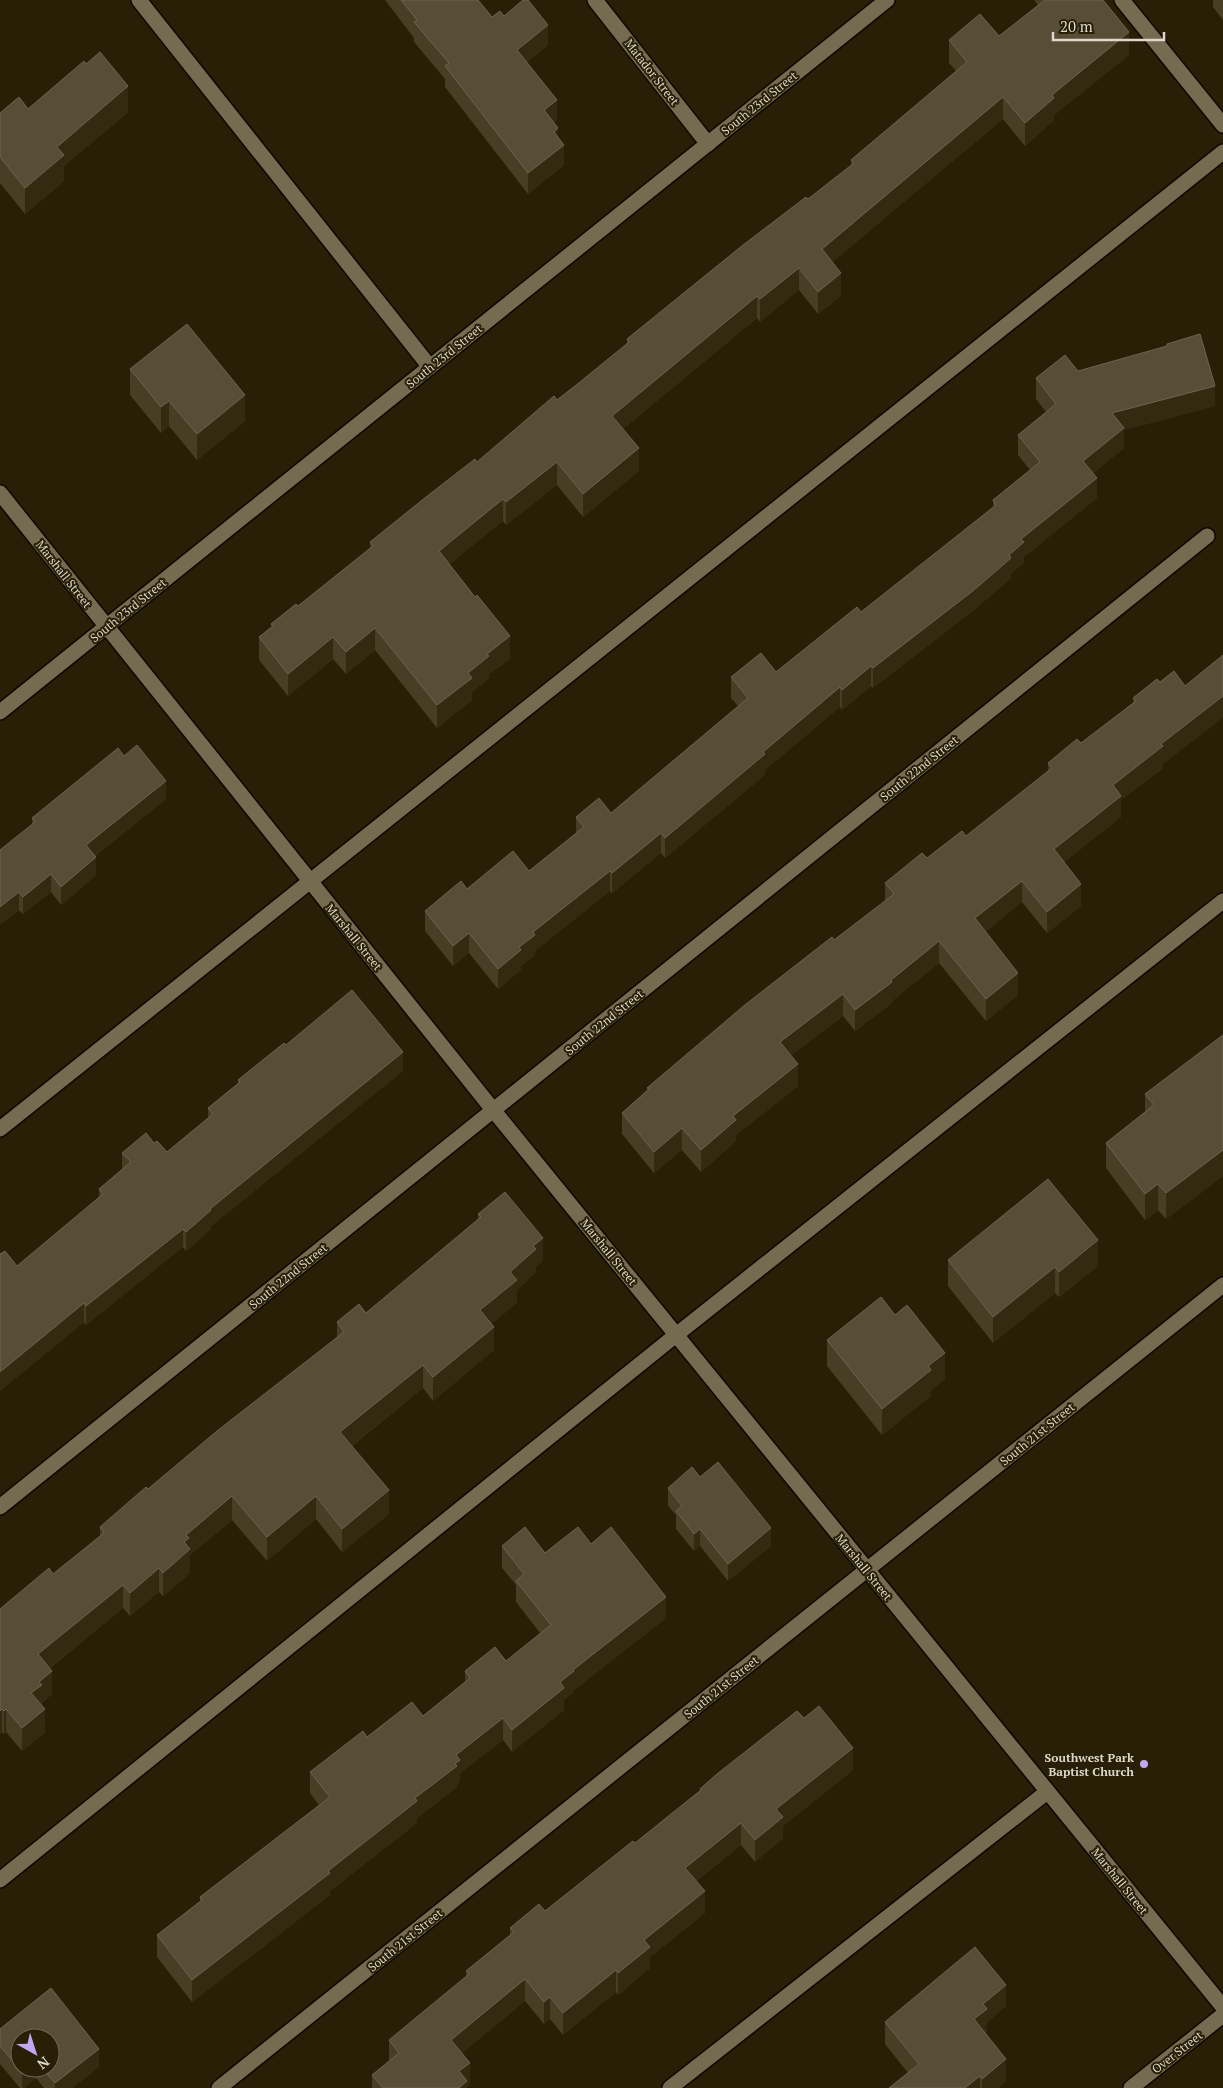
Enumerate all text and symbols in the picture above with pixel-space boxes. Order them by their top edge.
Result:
scale bar [1053,10,1164,42]
text: 20 m [1060,16,1093,36]
street label: Matador Street [622,36,683,108]
street label: South 23rd Street [718,67,800,138]
street label: South 23rd Street [403,320,485,391]
street label: Marshall Street [33,537,95,611]
street label: South 23rd Street [87,574,169,645]
street label: South 22nd Street [877,732,961,804]
street label: Marshall Street [323,901,386,974]
street label: South 22nd Street [562,986,646,1058]
street label: Marshall Street [578,1216,641,1289]
street label: South 22nd Street [246,1240,330,1312]
street label: South 21st Street [997,1399,1078,1469]
street label: Marshall Street [833,1531,896,1604]
street label: South 21st Street [681,1652,762,1722]
place label: Southwest Park Baptist Church [1045,1750,1134,1779]
marker: Southwest Park Baptist Church [1138,1758,1150,1770]
street label: Marshall Street [1089,1845,1152,1918]
street label: South 21st Street [365,1905,446,1975]
street label: Over Street [1149,2027,1206,2076]
north arrow [10,2028,60,2078]
text: N [33,2053,54,2074]

